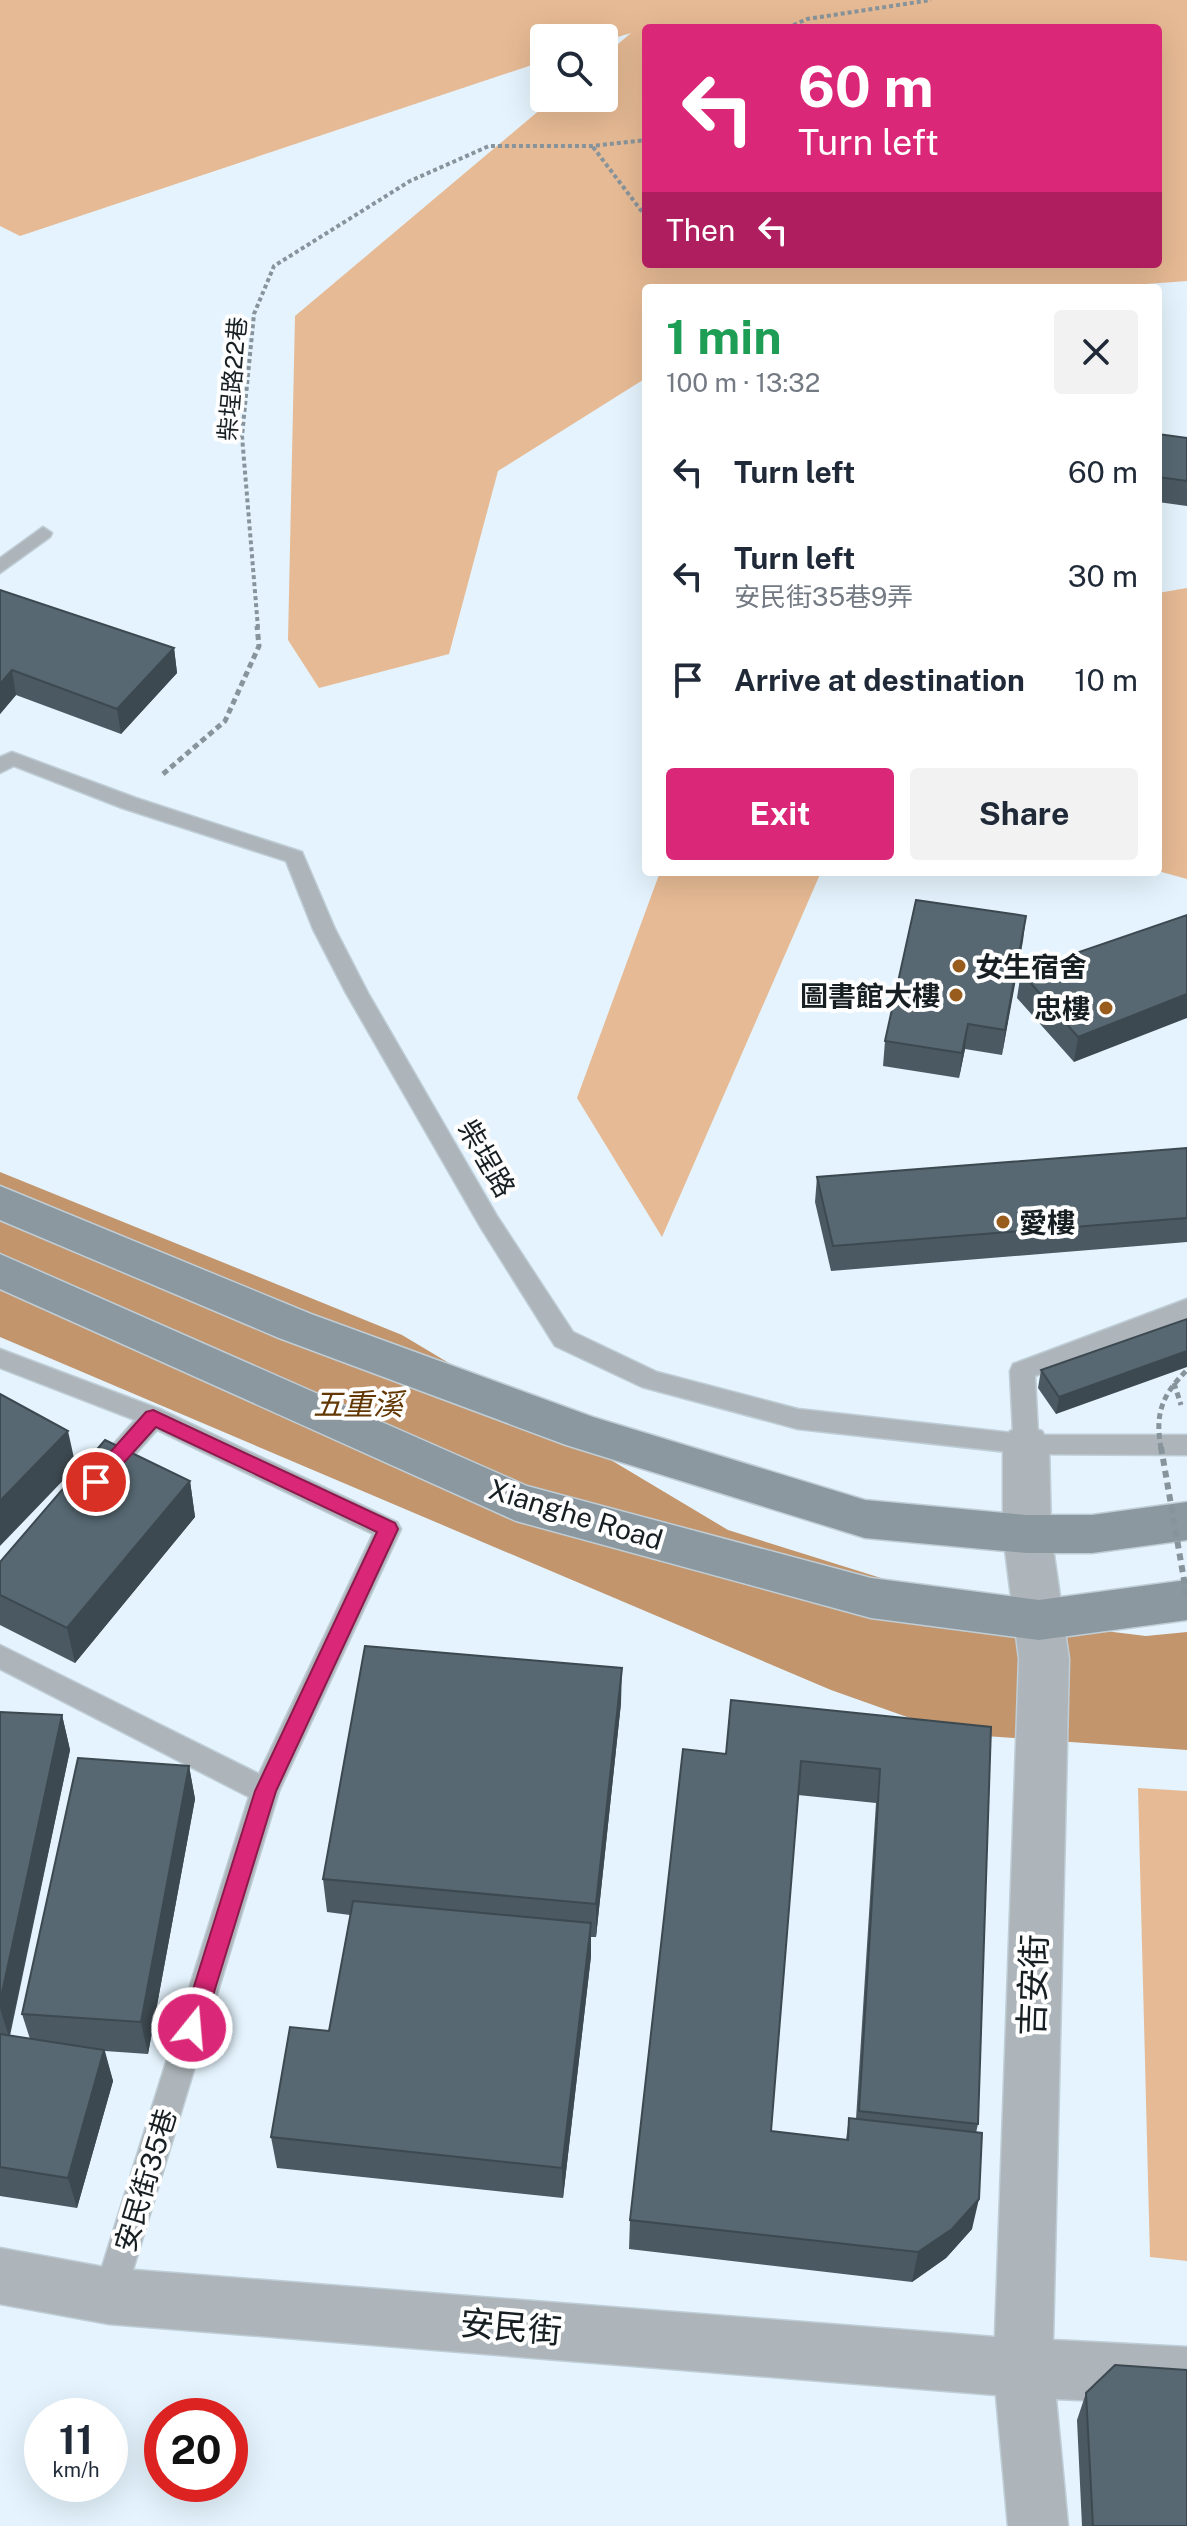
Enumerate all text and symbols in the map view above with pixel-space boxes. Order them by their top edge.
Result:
map controls [530,24,618,112]
button: search [530,24,618,112]
text: 60 m [798,54,934,120]
icon: left [666,56,770,160]
text: Turn left [798,121,939,163]
icon: left [751,208,795,252]
text: Then [666,212,735,248]
text: 1 min [666,308,782,365]
button: close [1054,310,1138,394]
street label: 柴埕路22巷 [213,316,251,442]
text: 100 m · 13:32 [666,367,820,398]
icon: left [666,450,710,494]
text: Turn left [734,454,855,490]
text: 60 m [1068,454,1138,490]
text: Turn left [734,540,855,576]
icon: left [666,554,710,598]
text: 30 m [1068,558,1138,594]
text: 安民街35巷9弄 [734,581,913,612]
icon: arrive [666,658,710,702]
text: Arrive at destination [734,662,1025,698]
text: 10 m [1074,662,1138,698]
button: Exit [666,768,894,860]
button: Share [910,768,1138,860]
place label: 女生宿舍 [975,950,1087,983]
marker: 女生宿舍 [950,957,968,975]
place label: 圖書館大樓 [800,979,940,1012]
marker: 圖書館大樓 [947,986,965,1004]
place label: 忠樓 [1034,992,1090,1025]
marker: 忠樓 [1097,999,1115,1017]
street label: 柴埕路 [452,1113,522,1203]
place label: 愛樓 [1019,1206,1075,1239]
marker: 愛樓 [994,1213,1012,1231]
water label: 五重溪 [313,1386,407,1422]
pin [62,1448,130,1516]
icon: arrive [74,1460,118,1504]
street label: Xianghe Road [485,1472,667,1556]
street label: 吉安街 [1011,1933,1055,2037]
position arrow [150,1986,234,2070]
street label: 安民街35巷 [108,2105,182,2255]
street label: 安民街 [458,2303,564,2351]
speed limit sign: 20 [144,2398,248,2502]
text: 11 [59,2416,93,2463]
text: km/h [52,2458,100,2482]

